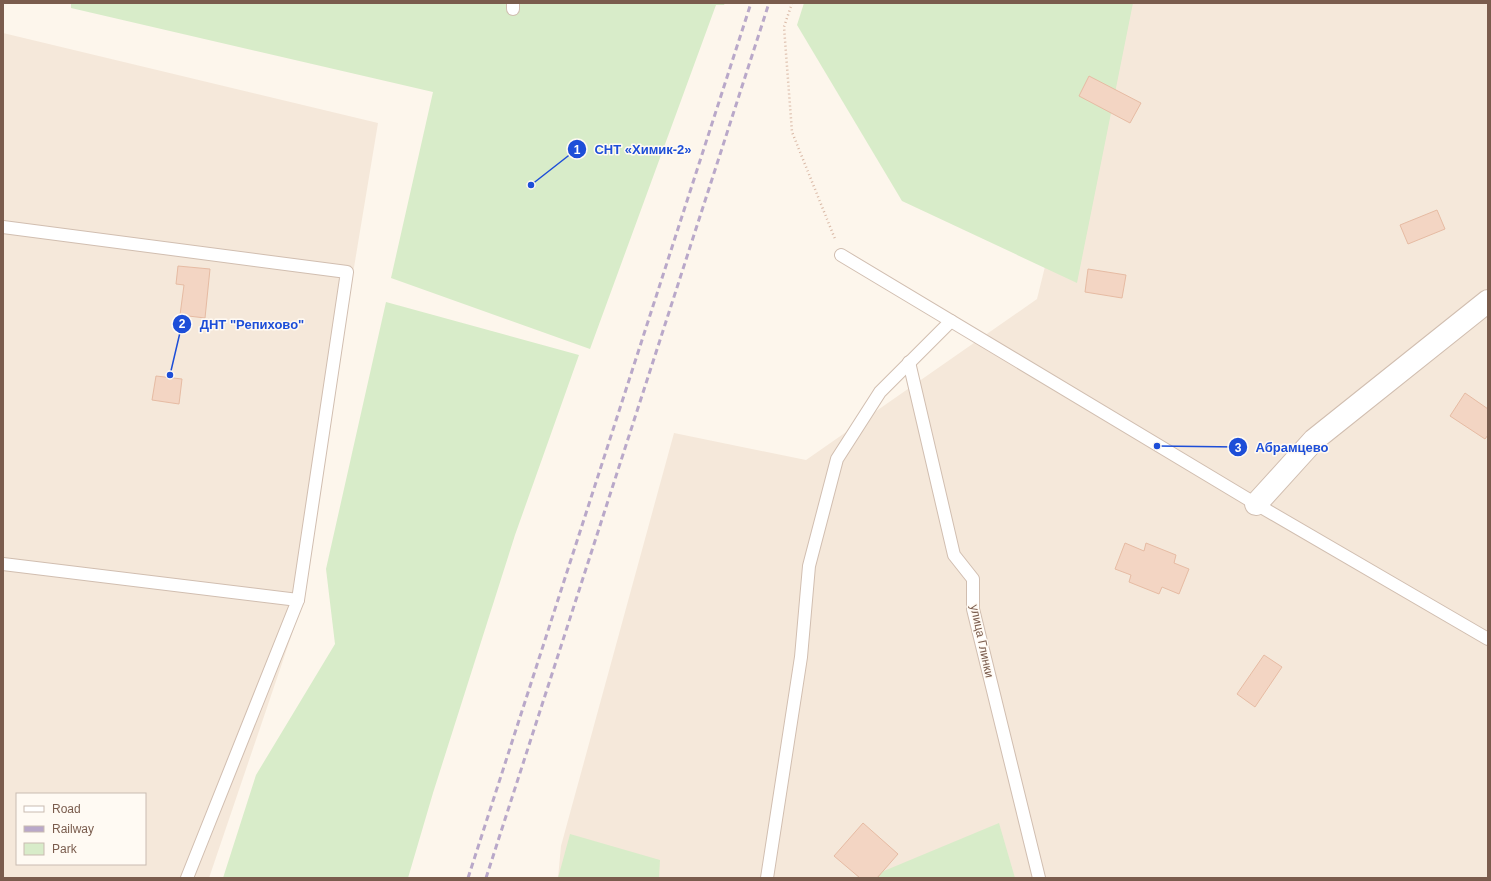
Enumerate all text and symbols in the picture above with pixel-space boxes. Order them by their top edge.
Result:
callout: СНТ «Химик-2» [567,137,700,162]
text: СНТ «Химик-2» [594,142,692,157]
text: 1 [574,143,581,157]
callout: ДНТ "Репихово" [172,312,312,337]
text: 2 [179,317,186,331]
text: ДНТ "Репихово" [200,317,304,332]
callout: Абрамцево [1228,435,1337,460]
text: Абрамцево [1255,440,1329,455]
text: 3 [1235,441,1242,455]
street label: улица Глинки [967,603,997,679]
legend [16,793,146,865]
text: Road [52,802,81,816]
text: Railway [52,822,94,836]
text: Park [52,842,78,856]

